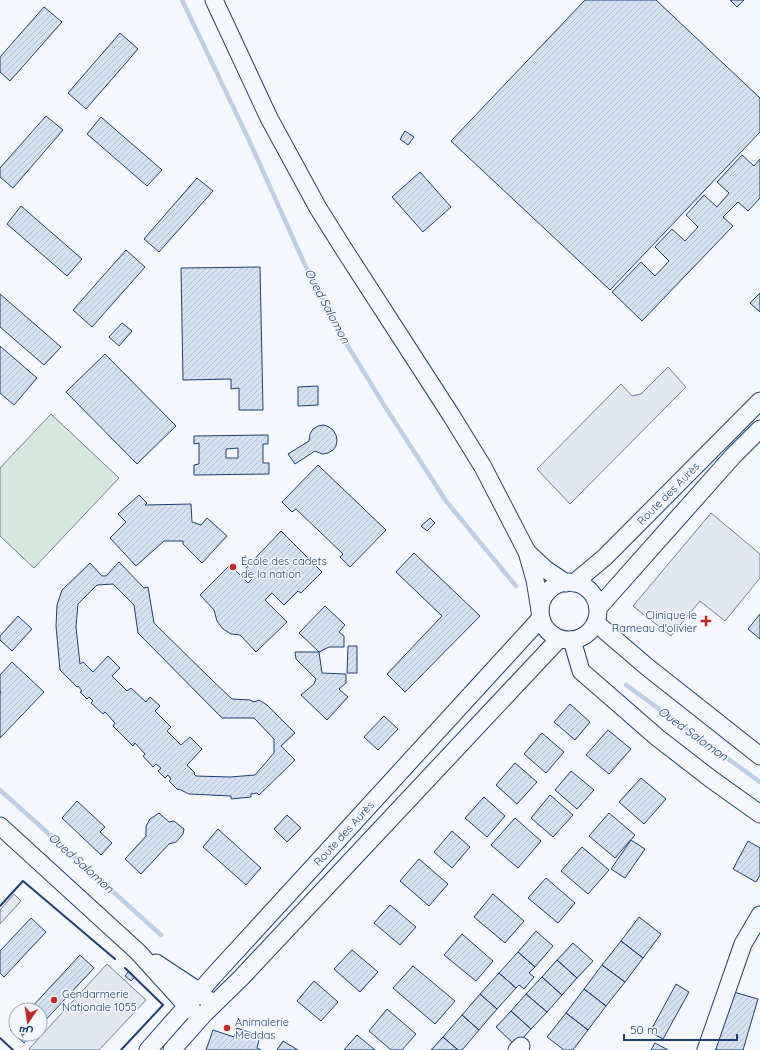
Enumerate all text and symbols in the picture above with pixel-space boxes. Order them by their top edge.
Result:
water label: Oued Salomon [301,266,354,347]
street label: Route des Aurès [634,459,702,528]
place label: École des cadets de la nation [241,554,327,581]
marker: École des cadets de la nation [228,562,238,572]
place label: Clinique le Rameau d'olivier [612,608,698,635]
marker: Clinique le Rameau d'olivier [700,615,712,627]
water label: Oued Salomon [656,703,732,764]
street label: Route des Aurès [311,798,377,869]
water label: Oued Salomon [46,829,118,896]
place label: Gendarmerie Nationale 1055 [62,987,137,1014]
marker: Gendarmerie Nationale 1055 [49,995,59,1005]
north arrow [8,1002,48,1042]
place label: Animalerie Meddas [235,1015,289,1042]
scale bar [624,1016,737,1042]
text: 50 m [630,1022,658,1037]
text: ش [17,1023,34,1040]
marker: Animalerie Meddas [222,1023,232,1033]

